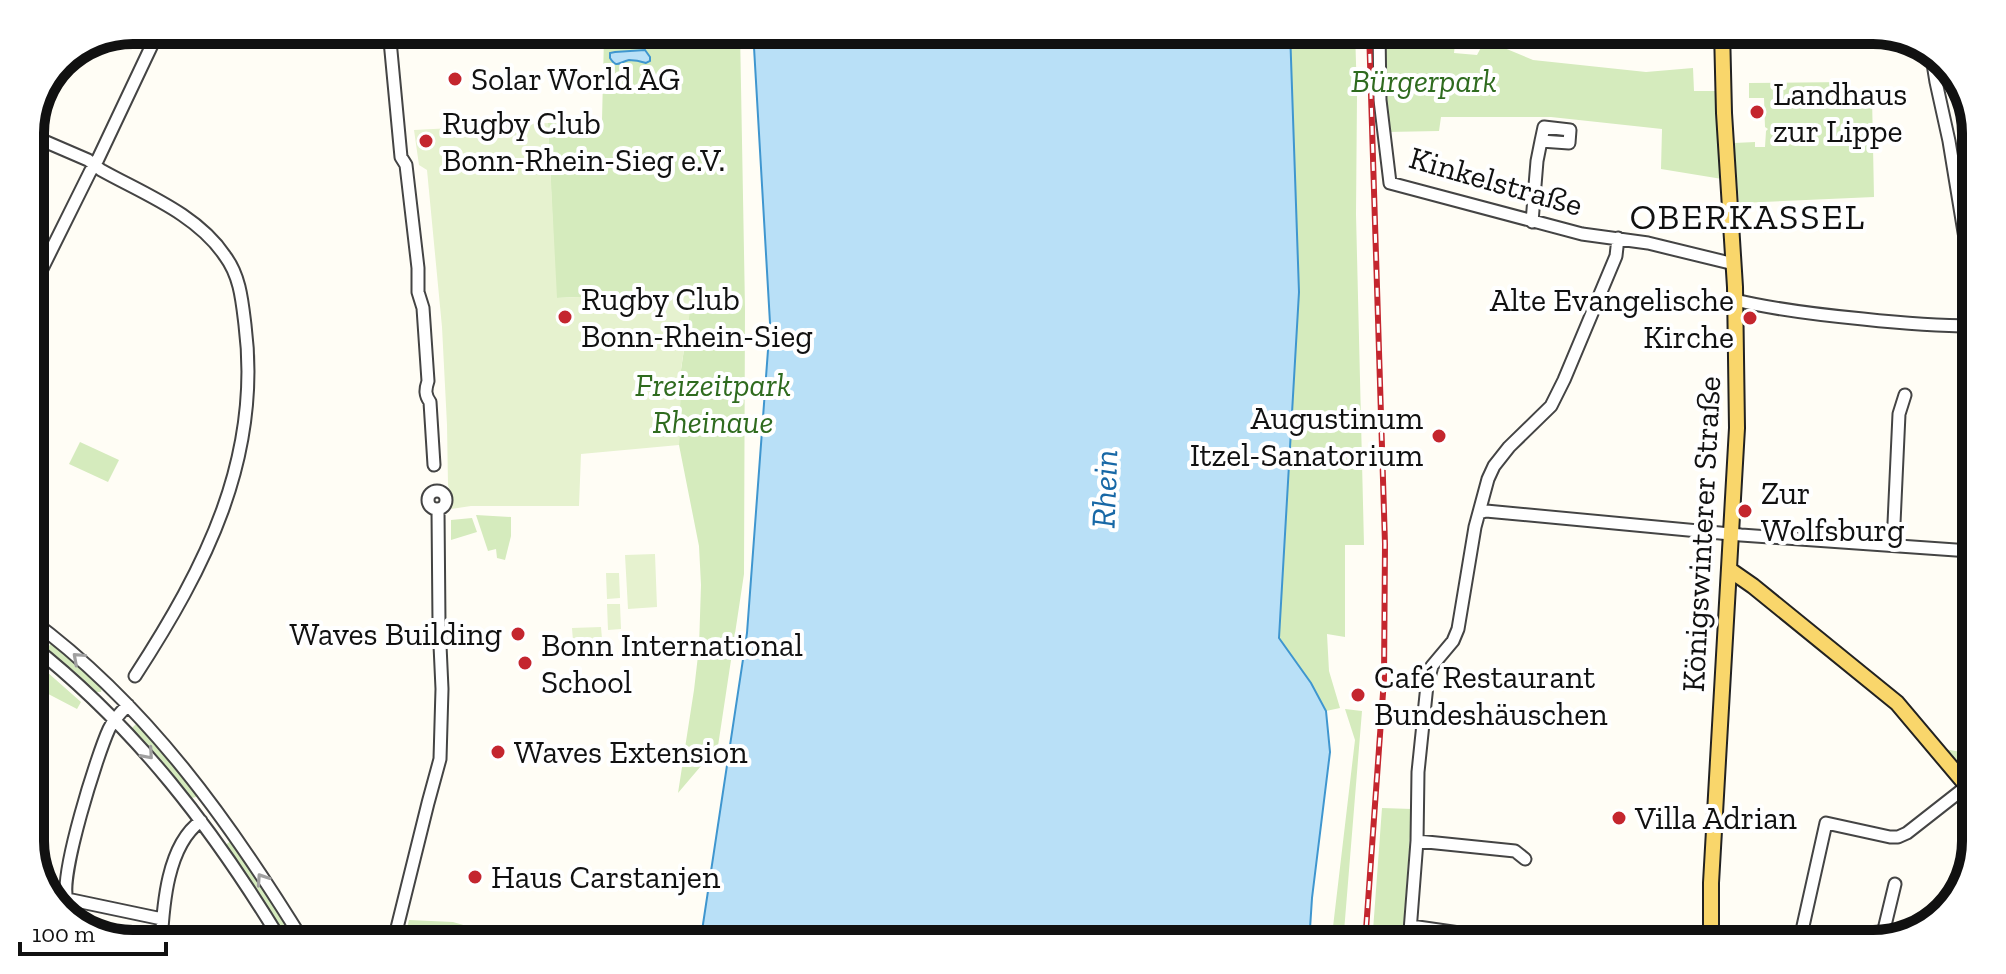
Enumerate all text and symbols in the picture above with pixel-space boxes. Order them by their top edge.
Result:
place label: Solar World AG [471,60,680,98]
park label: Bürgerpark [1351,62,1497,100]
marker: Solar World AG [446,70,464,88]
place label: Landhaus zur Lippe [1773,75,1907,150]
marker: Landhaus zur Lippe [1748,103,1766,121]
place label: Rugby Club Bonn-Rhein-Sieg e.V. [442,104,725,179]
marker: Rugby Club Bonn-Rhein-Sieg e.V. [417,132,435,150]
street label: Kinkelstraße [1405,138,1587,224]
district label: OBERKASSEL [1630,195,1866,238]
place label: Rugby Club Bonn-Rhein-Sieg [581,280,813,355]
place label: Alte Evangelische Kirche [1490,281,1734,356]
marker: Rugby Club Bonn-Rhein-Sieg [556,308,574,326]
marker: Alte Evangelische Kirche [1741,309,1759,327]
park label: Freizeitpark Rheinaue [635,366,791,441]
street label: Königswinterer Straße [1674,375,1728,693]
place label: Augustinum Itzel-Sanatorium [1190,399,1423,474]
marker: Augustinum Itzel-Sanatorium [1430,427,1448,445]
water label: Rhein [1083,449,1126,529]
place label: Zur Wolfsburg [1761,474,1905,549]
marker: Zur Wolfsburg [1736,502,1754,520]
place label: Waves Building [290,615,502,653]
marker: Waves Building [509,625,527,643]
place label: Bonn International School [541,626,803,701]
one-way arrow [73,654,88,668]
marker: Bonn International School [516,654,534,672]
place label: Café Restaurant Bundeshäuschen [1374,658,1608,733]
marker: Café Restaurant Bundeshäuschen [1349,686,1367,704]
place label: Waves Extension [514,733,748,771]
marker: Waves Extension [489,743,507,761]
one-way arrow [138,745,153,760]
place label: Villa Adrian [1634,799,1798,837]
marker: Villa Adrian [1610,809,1628,827]
place label: Haus Carstanjen [491,858,721,896]
marker: Haus Carstanjen [466,868,484,886]
one-way arrow [257,873,272,887]
scale bar [20,906,166,956]
text: 100 m [32,919,95,948]

